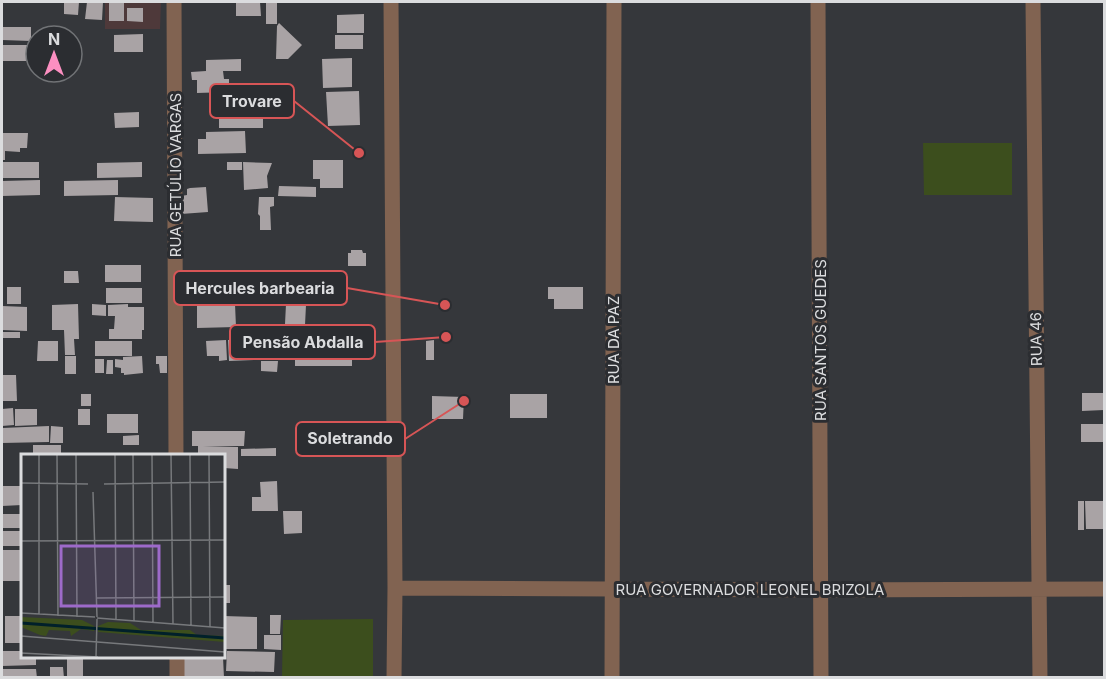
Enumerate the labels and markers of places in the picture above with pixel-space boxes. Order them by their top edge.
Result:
callout: Trovare [210,84,294,118]
callout: Hercules barbearia [174,271,347,305]
callout: Pensão Abdalla [230,325,375,359]
callout: Soletrando [296,422,405,456]

